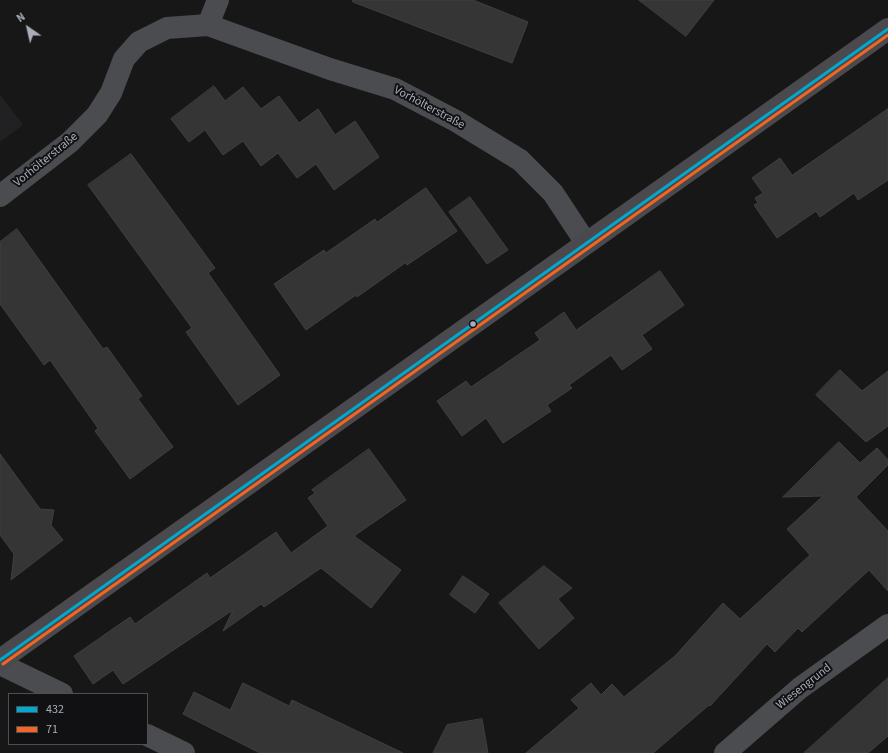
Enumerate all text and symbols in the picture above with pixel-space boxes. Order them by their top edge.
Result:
north arrow [8,8,48,48]
text: N [14,9,28,26]
street label: Vorhölterstraße [391,83,467,133]
street label: Vorhölterstraße [11,130,81,190]
unlabelled marker [468,319,478,329]
street label: Wiesengrund [774,661,834,713]
legend [8,693,148,745]
text: 432 [46,701,64,718]
text: 71 [46,721,58,738]

